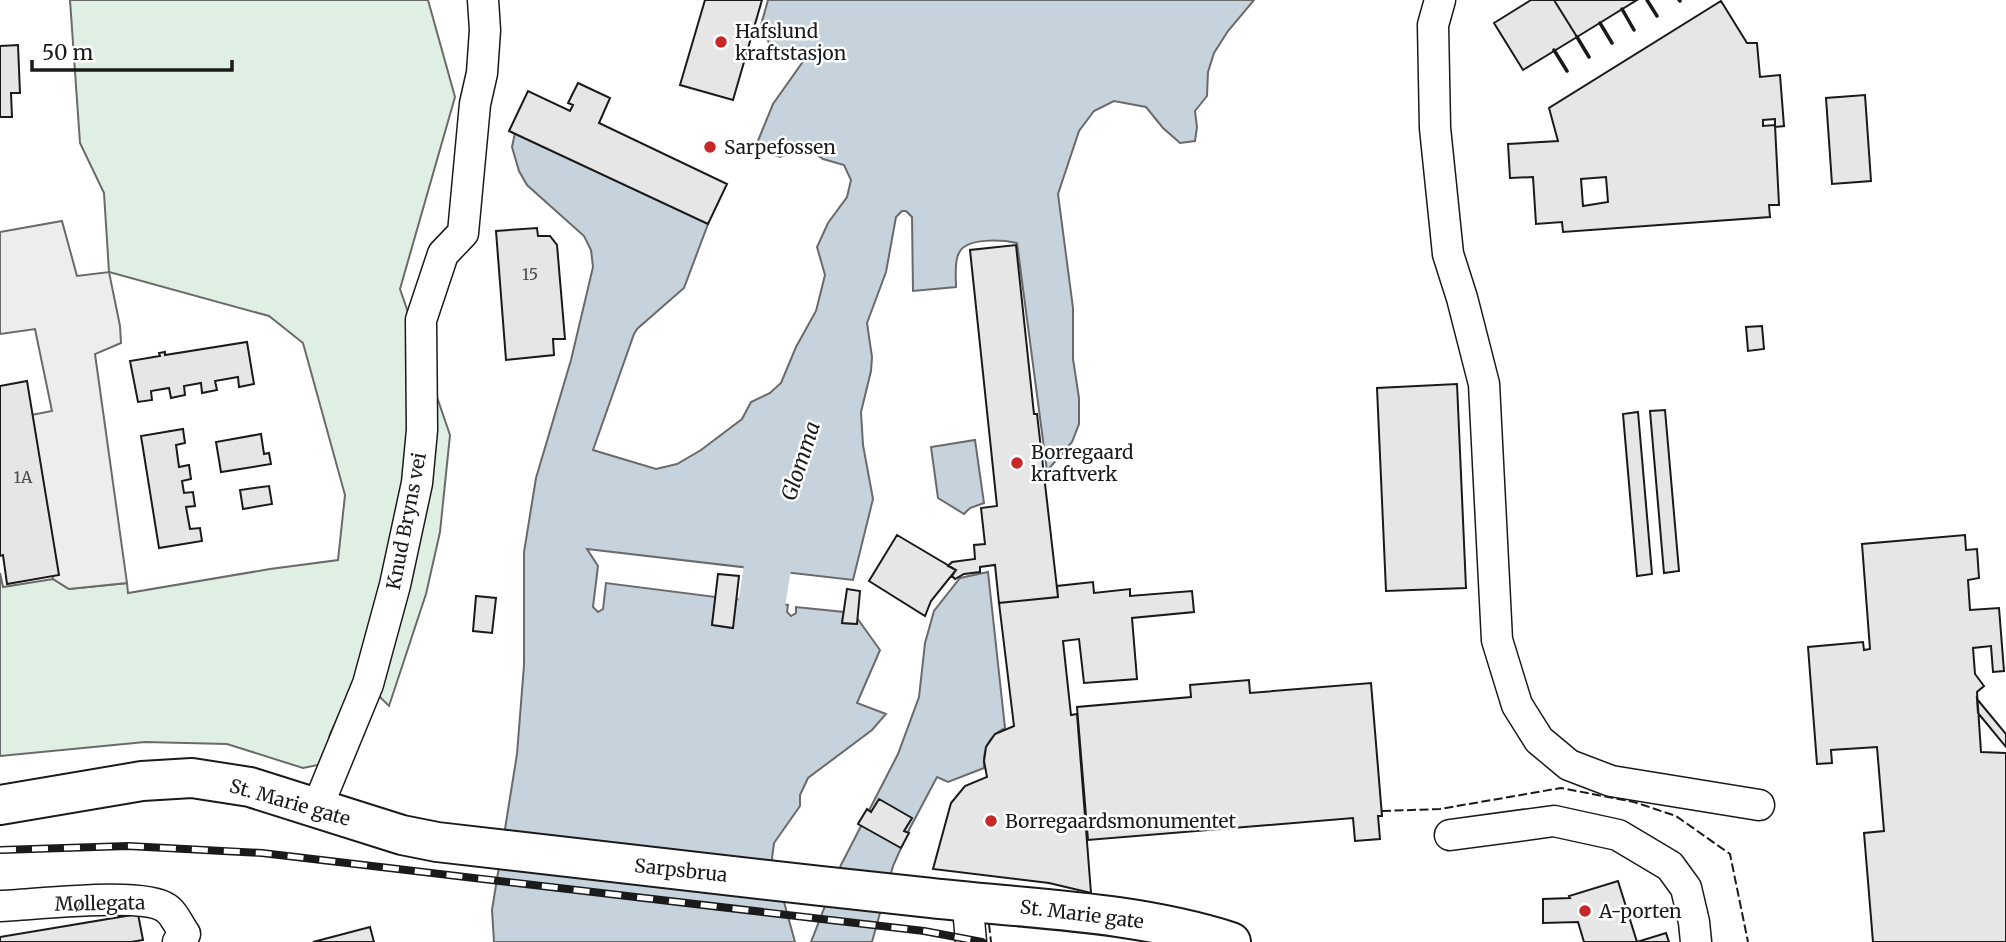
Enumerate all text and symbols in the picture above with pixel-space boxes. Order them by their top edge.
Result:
place label: Hafslund kraftstasjon [735,19,847,65]
scale bar [32,28,231,72]
marker: Hafslund kraftstasjon [713,34,729,50]
text: 50 m [42,39,93,66]
place label: Sarpefossen [724,135,836,159]
marker: Sarpefossen [702,139,718,155]
house number: 15 [522,264,538,284]
water label: Glomma [775,418,826,504]
place label: Borregaard kraftverk [1031,440,1133,486]
street label: Knud Bryns vei [381,450,431,592]
marker: Borregaard kraftverk [1009,455,1025,471]
house number: 1A [14,467,33,487]
street label: St. Marie gate [227,773,353,831]
place label: Borregaardsmonumentet [1005,809,1237,833]
marker: Borregaardsmonumentet [983,813,999,829]
street label: Sarpsbrua [633,853,729,887]
street label: Møllegata [54,890,146,916]
street label: St. Marie gate [1019,895,1145,934]
place label: A-porten [1598,899,1682,923]
marker: A-porten [1577,903,1593,919]

